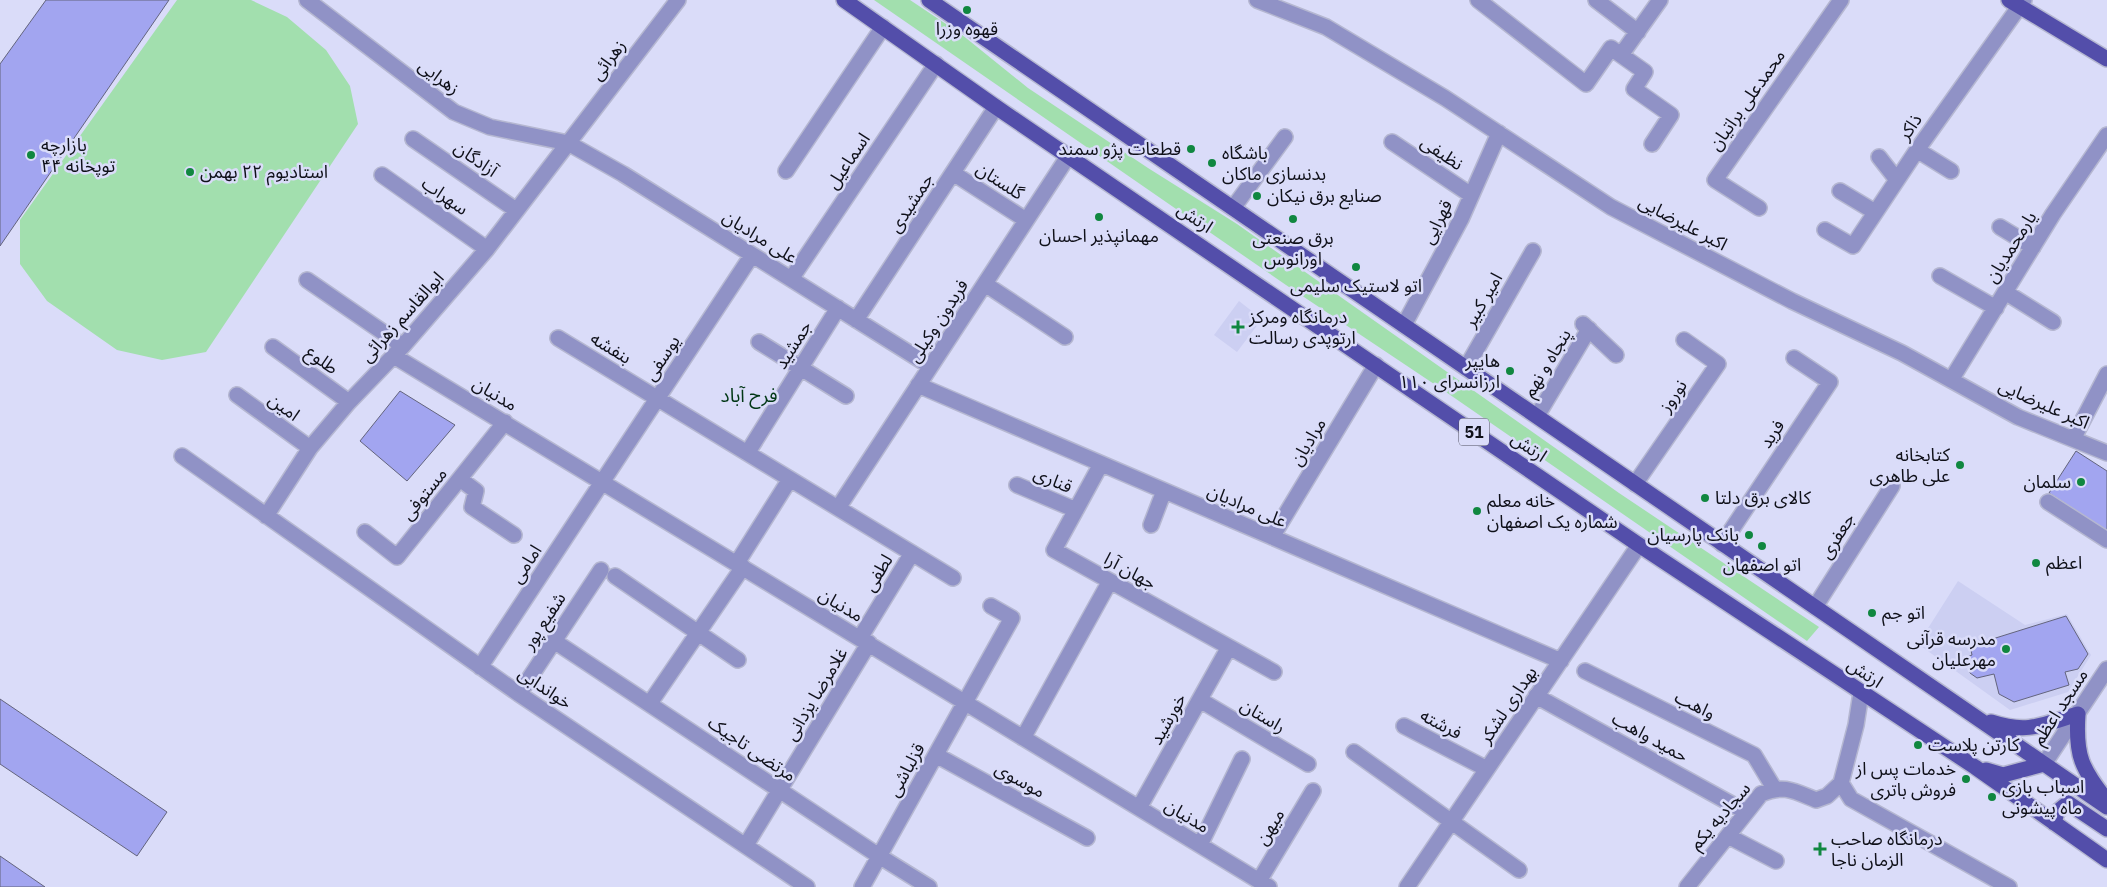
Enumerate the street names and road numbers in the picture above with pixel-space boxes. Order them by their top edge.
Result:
street label: زهرائی [585,35,630,85]
street label: محمدعلی براتیان [1703,45,1790,155]
street label: زهرایی [414,54,465,100]
street label: ذاکر [1892,109,1927,145]
street label: اسماعیل [820,128,875,193]
street label: نظیفی [1417,130,1468,175]
street label: آزادگان [450,135,503,182]
street label: گلستان [972,157,1029,205]
street label: جمشیدی [883,169,938,237]
street label: سهراب [417,171,473,220]
street label: اکبر علیرضایی [1635,190,1732,256]
street label: قهرایی [1416,196,1457,248]
street label: ارتش [1173,197,1218,238]
street label: علی مرادیان [719,205,802,269]
street label: یارمحمدیان [1980,207,2042,287]
street label: ابوالقاسم زهرائی [355,266,450,368]
street label: امیر کبیر [1457,268,1507,332]
street label: فریدون وکیلی [902,275,973,367]
street label: جمشید [769,316,816,373]
street label: پنجاه و نهم [1517,324,1578,402]
street label: بنفشه [586,326,636,369]
street label: یوسفی [638,330,685,385]
street label: طلوع [300,340,343,382]
street label: مدنیان [469,371,522,416]
street label: اکبر علیرضایی [1995,373,2093,434]
street label: نوروز [1653,375,1692,417]
street label: امین [264,387,305,426]
street label: مرادیان [1284,414,1331,470]
street label: فرید [1754,415,1789,452]
road number: 51 [1459,418,1489,446]
street label: ارتش [1507,426,1552,467]
street label: قناری [1030,461,1076,498]
street label: مستوفی [395,463,452,525]
street label: علی مرادیان [1204,479,1290,533]
street label: جعفری [1814,509,1859,563]
street label: امامی [505,540,547,587]
street label: جهان آرا [1100,547,1160,594]
street label: لطفی [858,550,898,596]
street label: مدنیان [815,582,868,627]
street label: شفیع پور [516,588,573,656]
street label: غلامرضا یزدانی [779,643,852,744]
street label: ارتش [1843,652,1888,693]
street label: خواندابی [514,661,577,714]
street label: بهداری لشکر [1473,662,1542,749]
street label: مسجد اعظم [2026,664,2094,750]
street label: واهب [1671,685,1719,724]
street label: خورشید [1144,689,1191,749]
street label: راستان [1236,693,1290,738]
street label: فرشته [1416,703,1466,744]
street label: حمید واهب [1608,706,1693,767]
street label: مرتضی تاجیک [704,711,801,786]
street label: قزلباشی [881,739,930,801]
street label: موسوی [991,756,1050,803]
street label: سجادیه یکم [1684,777,1757,856]
street label: مدنیان [1161,793,1214,838]
street label: میهن [1250,804,1289,849]

